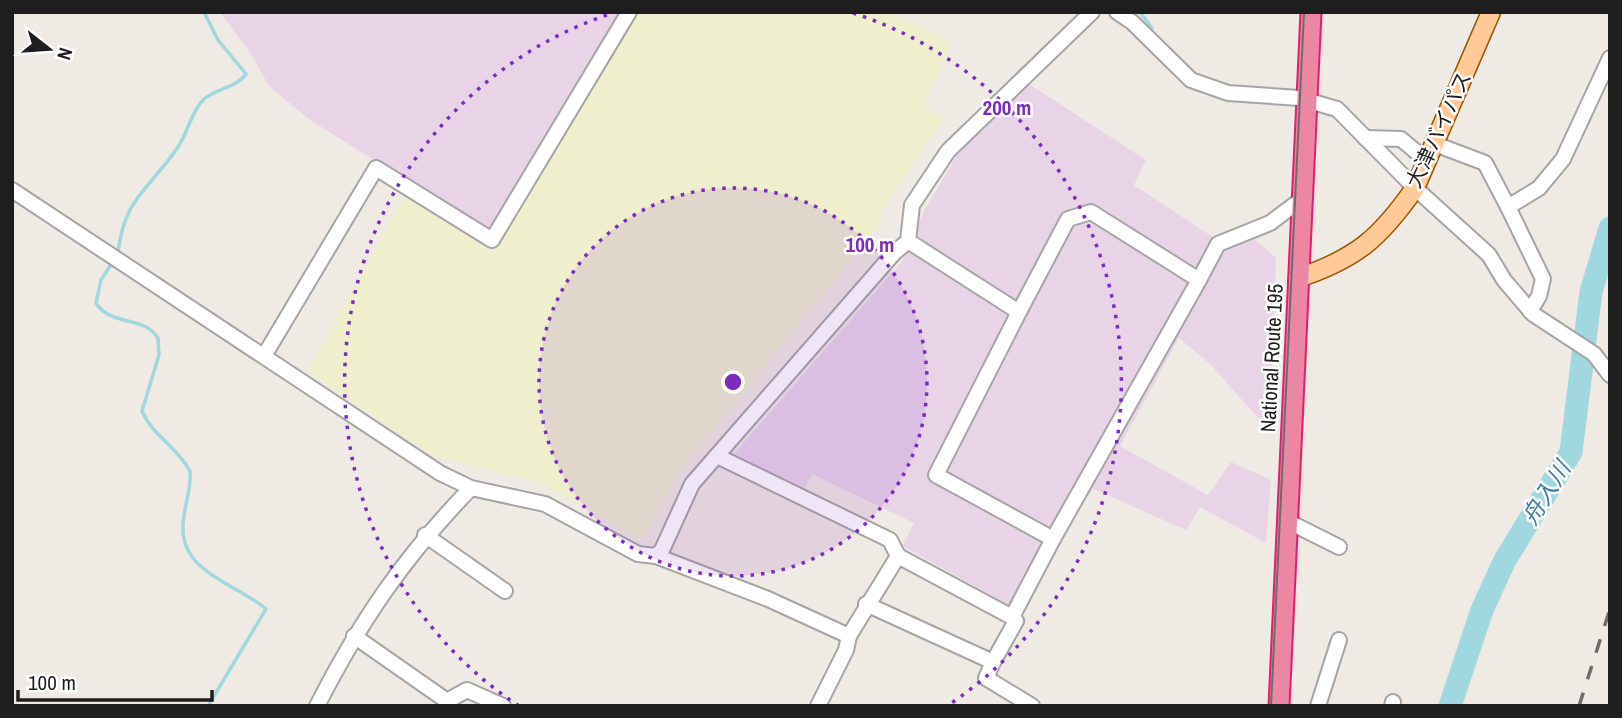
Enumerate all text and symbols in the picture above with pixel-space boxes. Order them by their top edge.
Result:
north arrow [14,14,84,84]
text: N [51,45,79,63]
street label: 大津バイパス [1399,67,1478,193]
text: 200 m [983,93,1031,122]
text: 100 m [846,230,894,259]
street label: National Route 195 [1253,283,1290,433]
centre of rings [721,370,745,394]
water label: 舟入川 [1514,453,1579,530]
scale bar [18,658,212,702]
text: 100 m [28,668,76,697]

